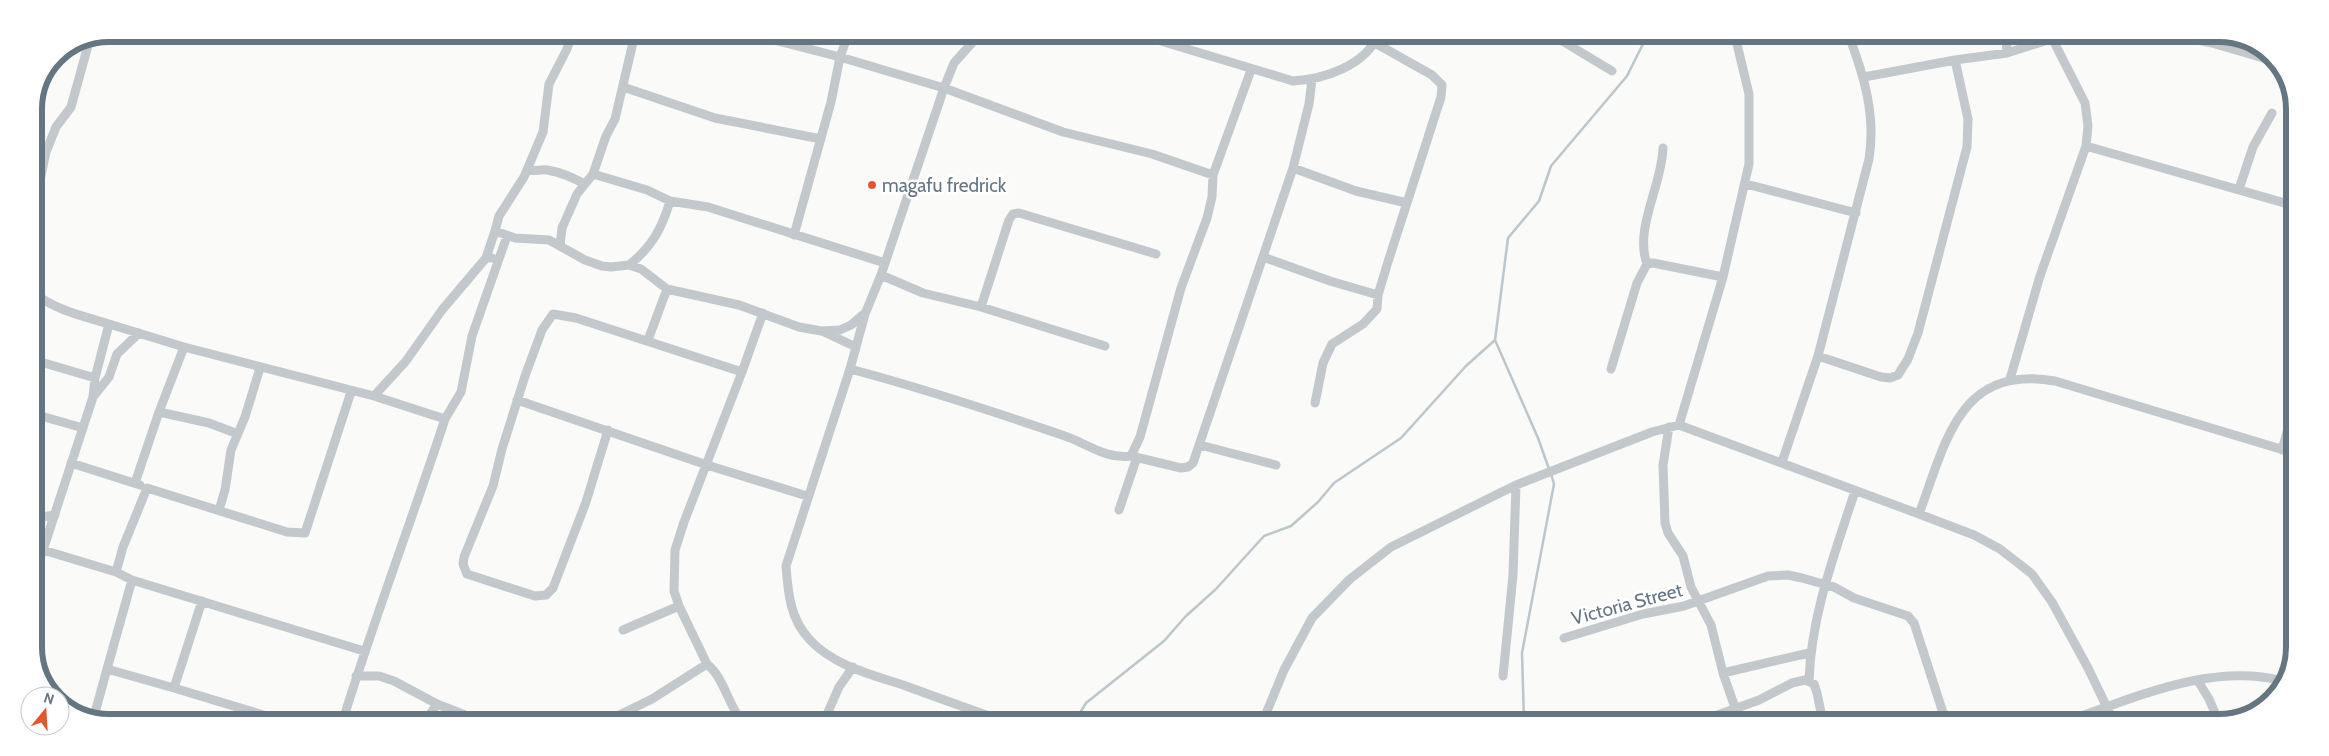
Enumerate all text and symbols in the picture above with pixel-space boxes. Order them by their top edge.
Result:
place label: magafu fredrick [882,174,1007,197]
marker: magafu fredrick [866,179,878,191]
street label: Victoria Street [1569,578,1686,630]
north arrow [20,686,70,736]
text: N [42,689,57,709]

